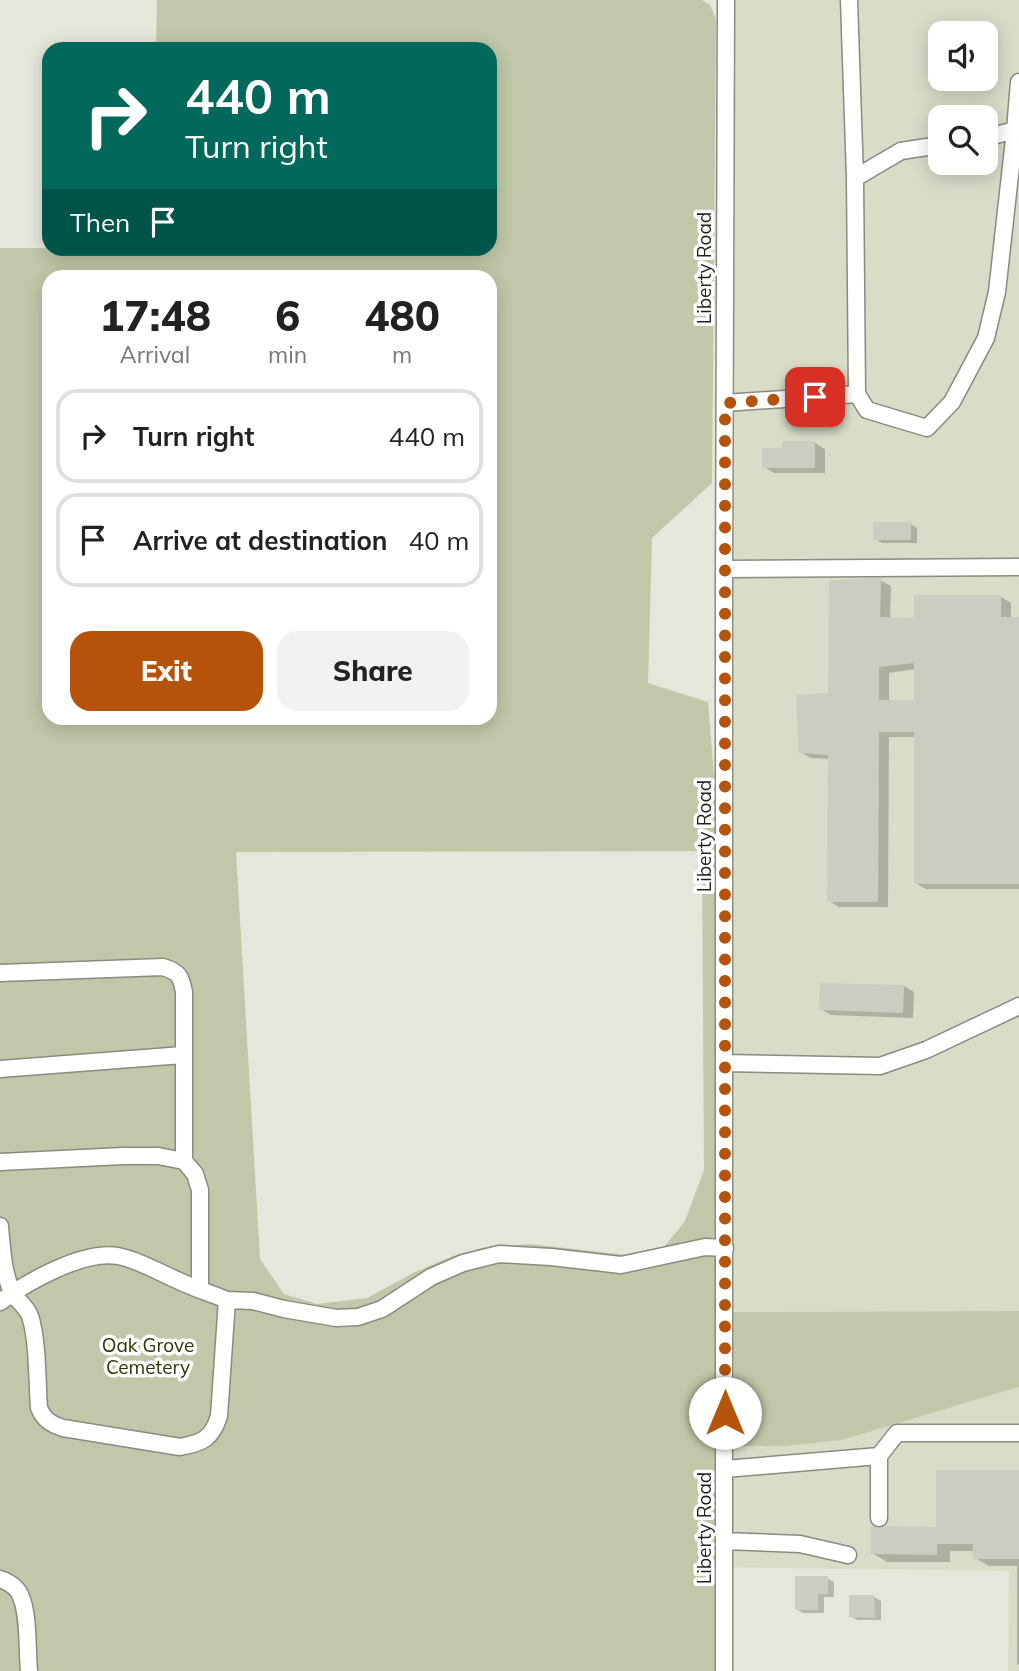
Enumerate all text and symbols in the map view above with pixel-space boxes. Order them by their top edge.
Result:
map controls [928,21,998,175]
button: sound [928,21,998,91]
text: 440 m [185,65,331,126]
icon: right [70,70,161,161]
button: search [928,105,998,175]
text: Turn right [185,126,328,166]
icon: arrive [144,203,182,241]
text: Then [70,206,130,239]
street label: Liberty Road [692,212,716,324]
text: 17:48 [99,289,211,342]
text: 6 [275,289,300,342]
text: 480 [364,289,440,342]
text: Arrival [120,340,190,369]
text: min [268,340,307,369]
text: m [392,340,412,369]
pin [785,367,845,427]
icon: arrive [796,378,834,416]
icon: right [74,417,112,455]
text: Turn right [133,420,254,453]
text: 440 m [389,420,465,453]
icon: arrive [74,521,112,559]
text: Arrive at destination [133,524,388,557]
text: 40 m [409,524,469,557]
button: Exit [70,631,263,711]
button: Share [277,631,469,711]
street label: Liberty Road [692,780,716,892]
park label: Oak Grove Cemetery [102,1333,194,1379]
position arrow [688,1376,762,1450]
street label: Liberty Road [692,1472,716,1584]

